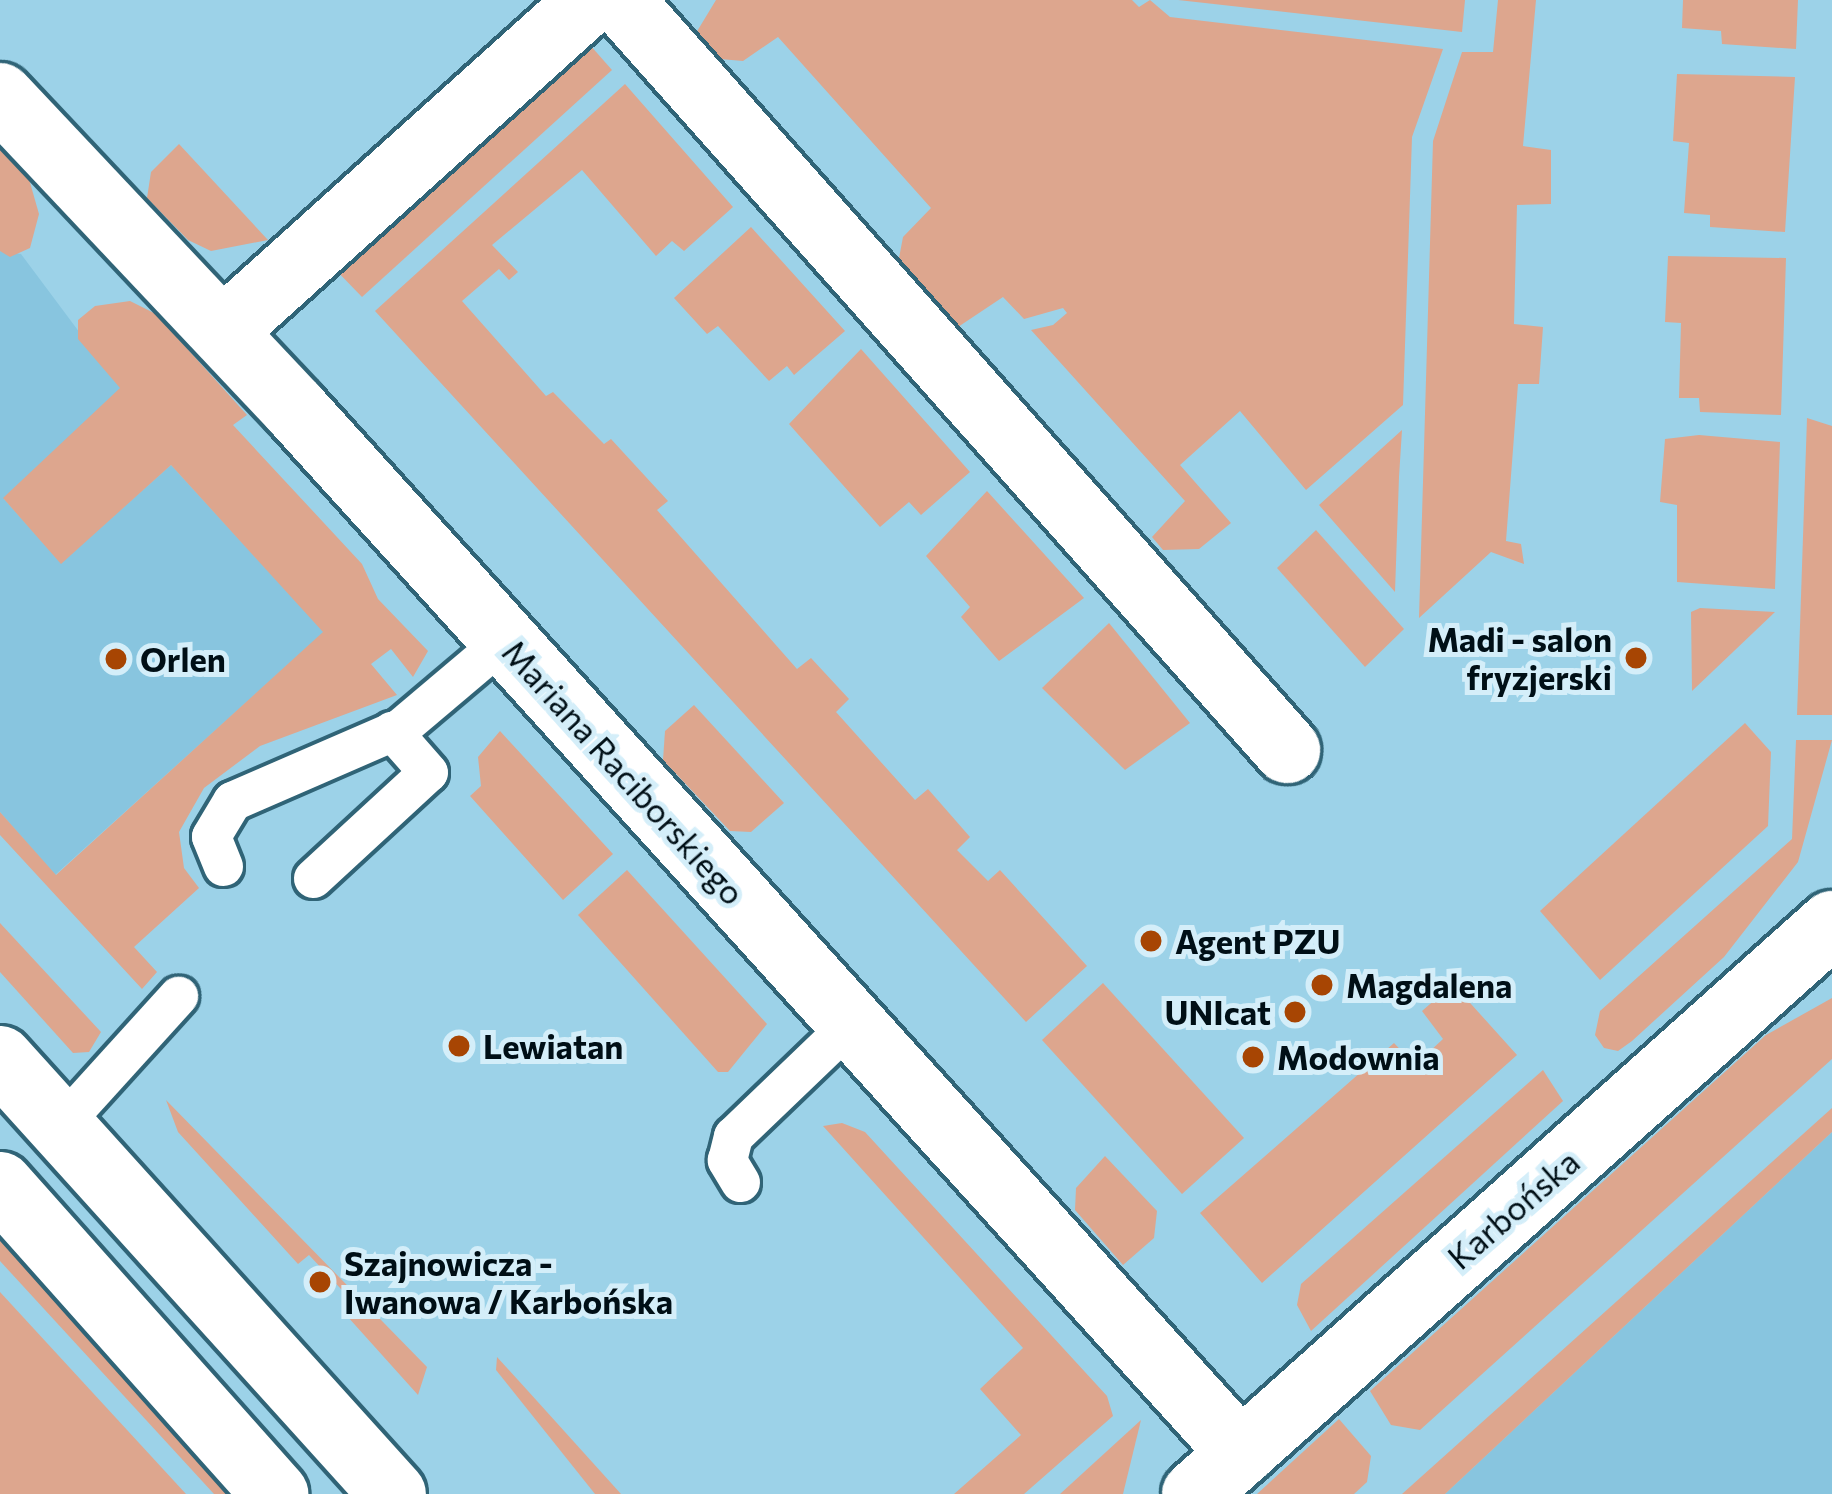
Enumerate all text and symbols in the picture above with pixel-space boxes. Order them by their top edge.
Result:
place label: Madi - salon fryzjerski [1427,619,1612,697]
street label: Mariana Raciborskiego [495,632,753,912]
place label: Orlen [140,639,226,679]
marker: Madi - salon fryzjerski [1623,645,1649,671]
marker: Orlen [103,646,129,672]
place label: Agent PZU [1175,921,1340,961]
marker: Agent PZU [1138,928,1164,954]
place label: Magdalena [1346,965,1512,1005]
marker: Magdalena [1309,972,1335,998]
place label: UNIcat [1165,992,1271,1032]
marker: UNIcat [1282,999,1308,1025]
place label: Lewiatan [483,1026,623,1066]
marker: Lewiatan [446,1033,472,1059]
place label: Modownia [1277,1037,1440,1077]
marker: Modownia [1240,1044,1266,1070]
street label: Karbońska [1439,1141,1587,1277]
place label: Szajnowicza - Iwanowa / Karbońska [344,1243,673,1321]
marker: Szajnowicza - Iwanowa / Karbońska [307,1269,333,1295]

